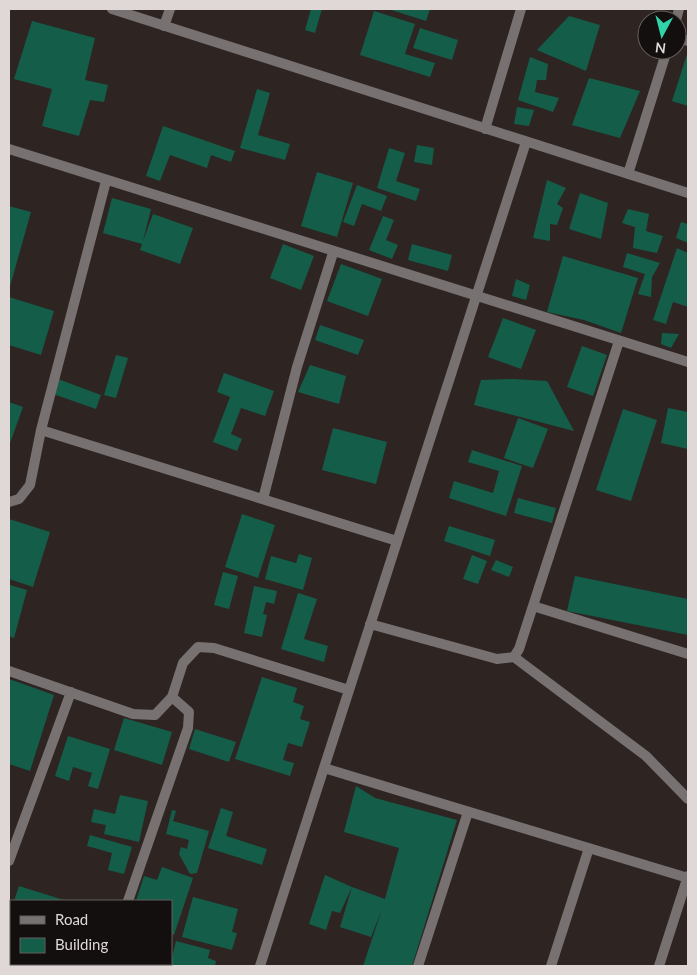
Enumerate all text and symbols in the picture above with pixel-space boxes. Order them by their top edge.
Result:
north arrow [637,10,687,60]
text: N [654,39,667,57]
legend [10,900,172,965]
text: Road [55,910,88,928]
text: Building [55,935,108,953]

